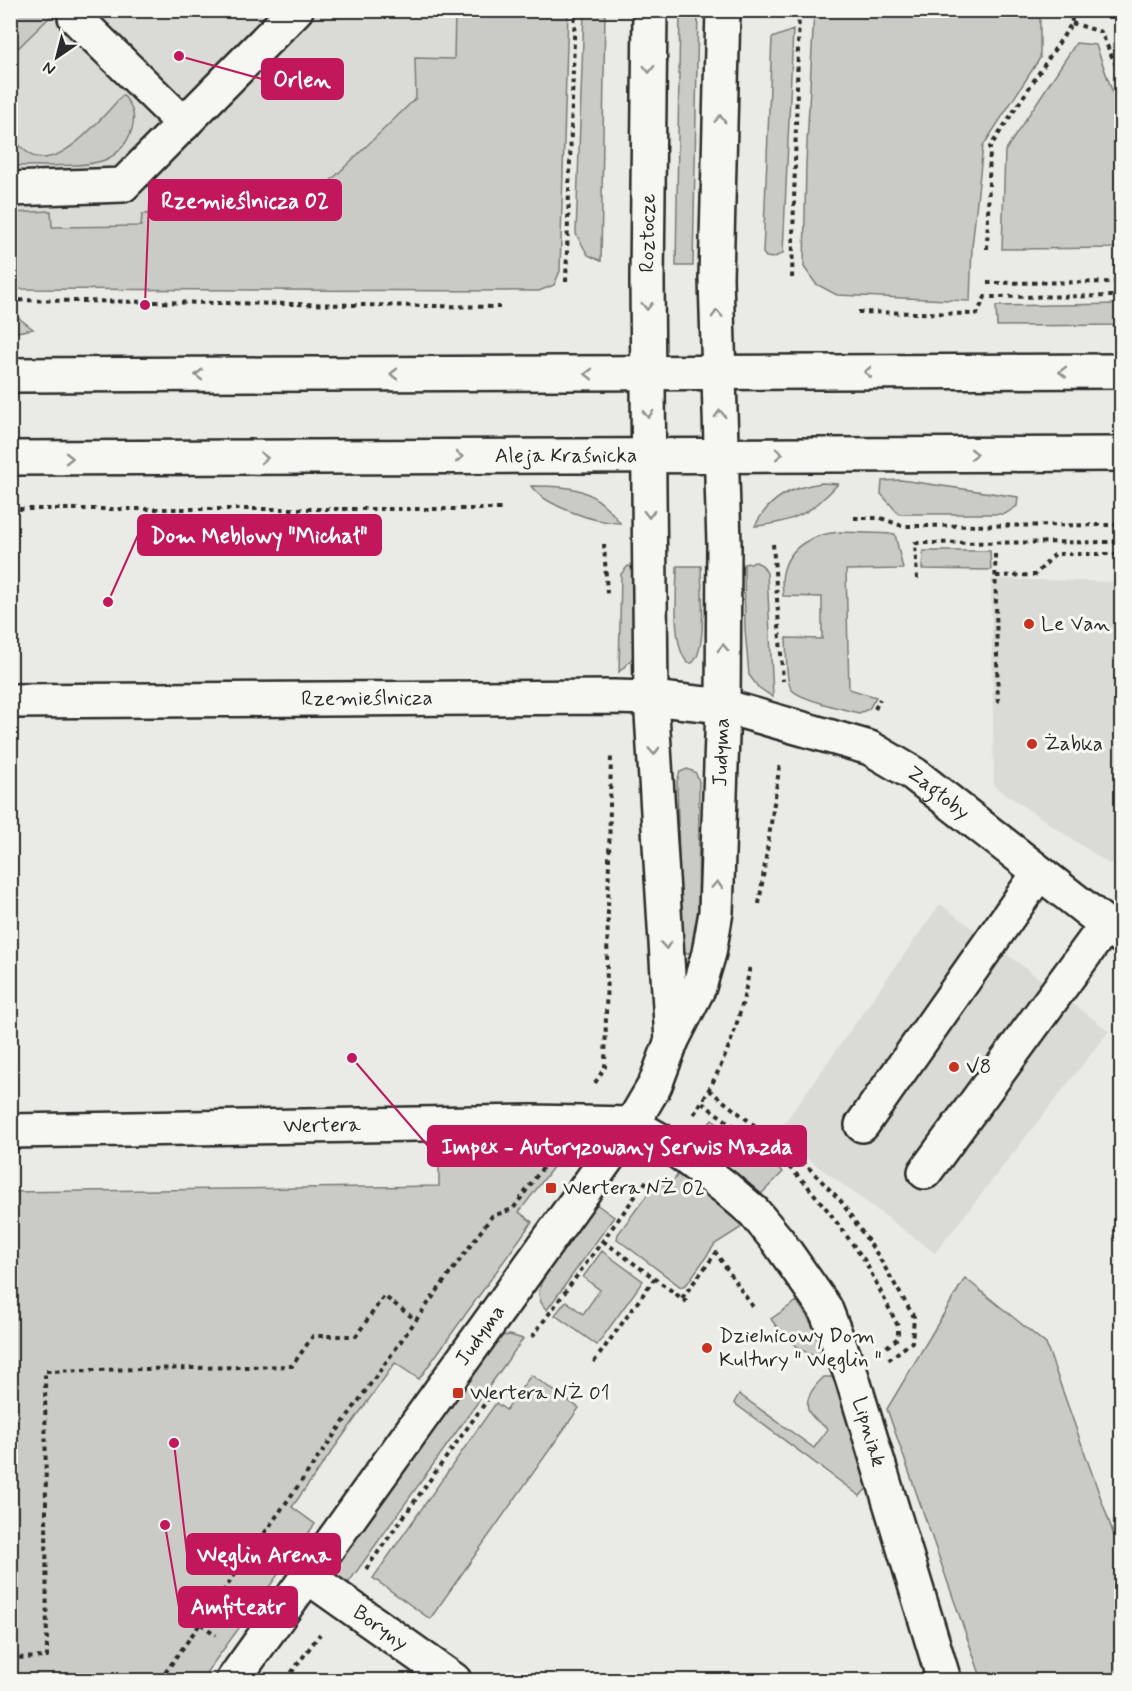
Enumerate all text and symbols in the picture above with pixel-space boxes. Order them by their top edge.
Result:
north arrow [27,27,87,87]
text: N [39,56,60,80]
callout: Orlen [262,59,343,99]
one-way arrow [643,64,655,73]
text: Orlen [273,67,331,95]
one-way arrow [714,115,726,124]
callout: Rzemieślnicza 02 [149,180,341,220]
text: Rzemieślnicza 02 [161,188,329,216]
street label: Roztocze [633,193,663,273]
one-way arrow [641,301,653,310]
one-way arrow [710,310,723,319]
one-way arrow [864,366,873,379]
one-way arrow [1059,366,1068,378]
one-way arrow [585,367,594,380]
one-way arrow [390,368,399,381]
one-way arrow [195,369,204,381]
one-way arrow [713,409,726,418]
one-way arrow [642,410,654,419]
street label: Aleja Kraśnicka [495,442,637,470]
one-way arrow [775,448,784,460]
one-way arrow [970,448,979,460]
one-way arrow [454,451,463,463]
one-way arrow [64,452,73,464]
one-way arrow [259,452,268,464]
one-way arrow [643,509,655,518]
callout: Dom Meblowy "Michał" [138,515,381,555]
text: Dom Meblowy "Michał" [151,523,367,552]
place label: Le Van [1041,610,1110,638]
marker: Le Van [1022,617,1036,631]
one-way arrow [717,643,729,652]
street label: Rzemieślnicza [301,684,433,713]
street label: Judyma [706,717,737,787]
place label: Żabka [1044,730,1103,758]
marker: Żabka [1025,737,1039,751]
one-way arrow [647,746,660,755]
street label: Zagłoby [901,759,975,826]
one-way arrow [710,881,723,890]
one-way arrow [659,941,672,950]
place label: V8 [966,1053,991,1081]
marker: V8 [947,1060,961,1074]
street label: Wertera [283,1111,361,1140]
callout: Impex - Autoryzowany Serwis Mazda [428,1126,806,1166]
text: Impex - Autoryzowany Serwis Mazda [441,1134,793,1163]
place label: Wertera NŻ 02 [563,1174,705,1202]
marker: Wertera NŻ 02 [544,1181,558,1195]
street label: Judyma [449,1299,512,1372]
place label: Dzielnicowy Dom Kultury " Węglin " [719,1322,882,1374]
marker: Dzielnicowy Dom Kultury " Węglin " [700,1341,714,1355]
place label: Wertera NŻ 01 [470,1379,610,1407]
marker: Wertera NŻ 01 [451,1386,465,1400]
street label: Lipniak [845,1394,893,1471]
callout: Węglin Arena [187,1534,340,1574]
text: Węglin Arena [196,1542,332,1571]
callout: Amfiteatr [179,1587,297,1627]
text: Amfiteatr [191,1594,286,1622]
street label: Boryny [347,1599,414,1657]

